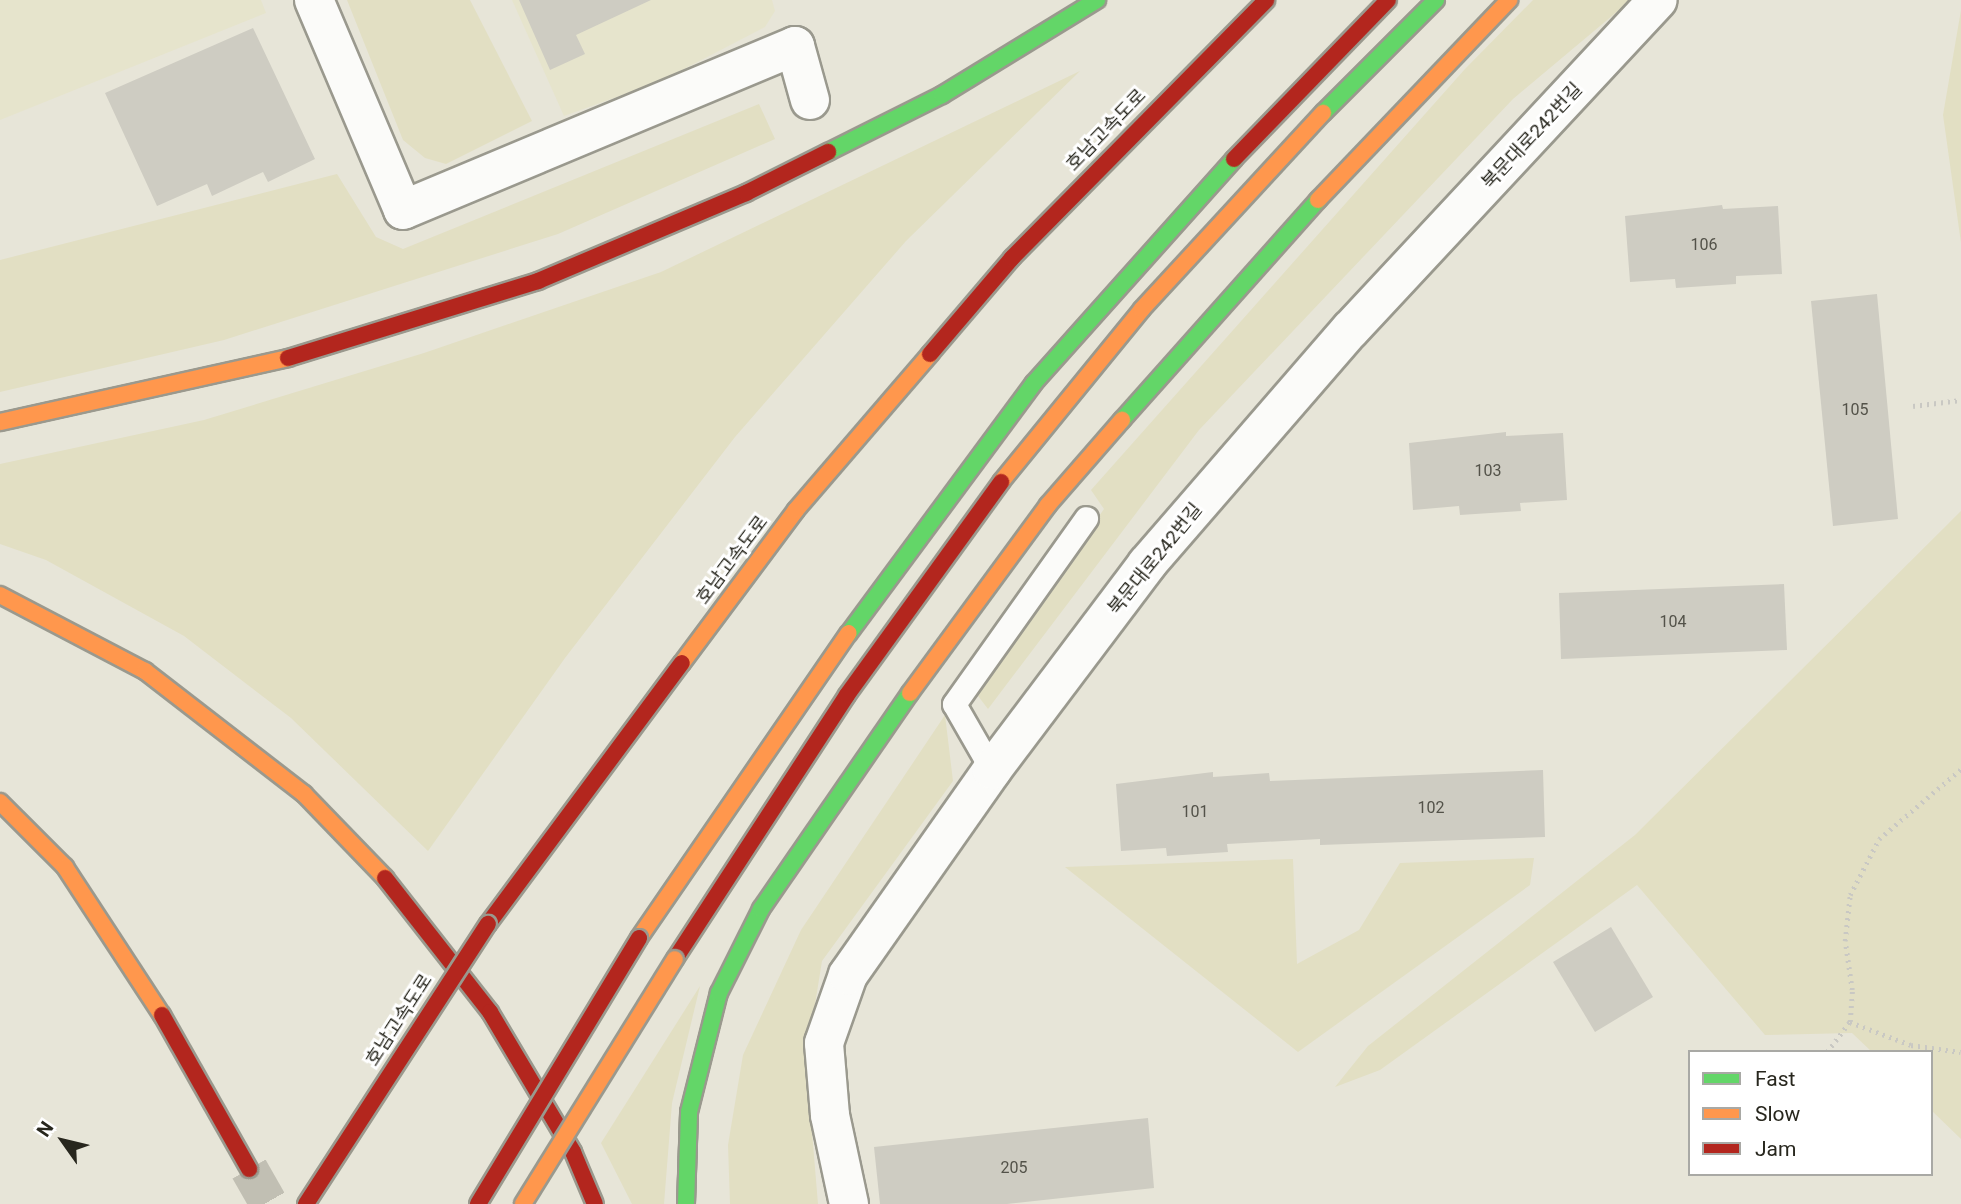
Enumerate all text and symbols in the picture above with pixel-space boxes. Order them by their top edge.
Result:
street label: 북문대로242번길 [1477,78,1587,194]
street label: 호남고속도로 [1061,84,1151,176]
house number: 106 [1691,235,1717,255]
house number: 105 [1842,400,1868,420]
house number: 103 [1475,461,1501,481]
street label: 북문대로242번길 [1103,499,1207,619]
street label: 호남고속도로 [691,511,773,609]
house number: 104 [1660,612,1686,632]
house number: 102 [1418,798,1444,818]
house number: 101 [1182,802,1208,822]
street label: 호남고속도로 [361,970,437,1070]
legend [1688,1050,1933,1176]
text: Fast [1755,1067,1795,1091]
text: Slow [1755,1102,1800,1126]
north arrow [28,1106,98,1176]
text: N [32,1117,58,1141]
text: Jam [1755,1137,1796,1161]
house number: 205 [1001,1158,1027,1178]

